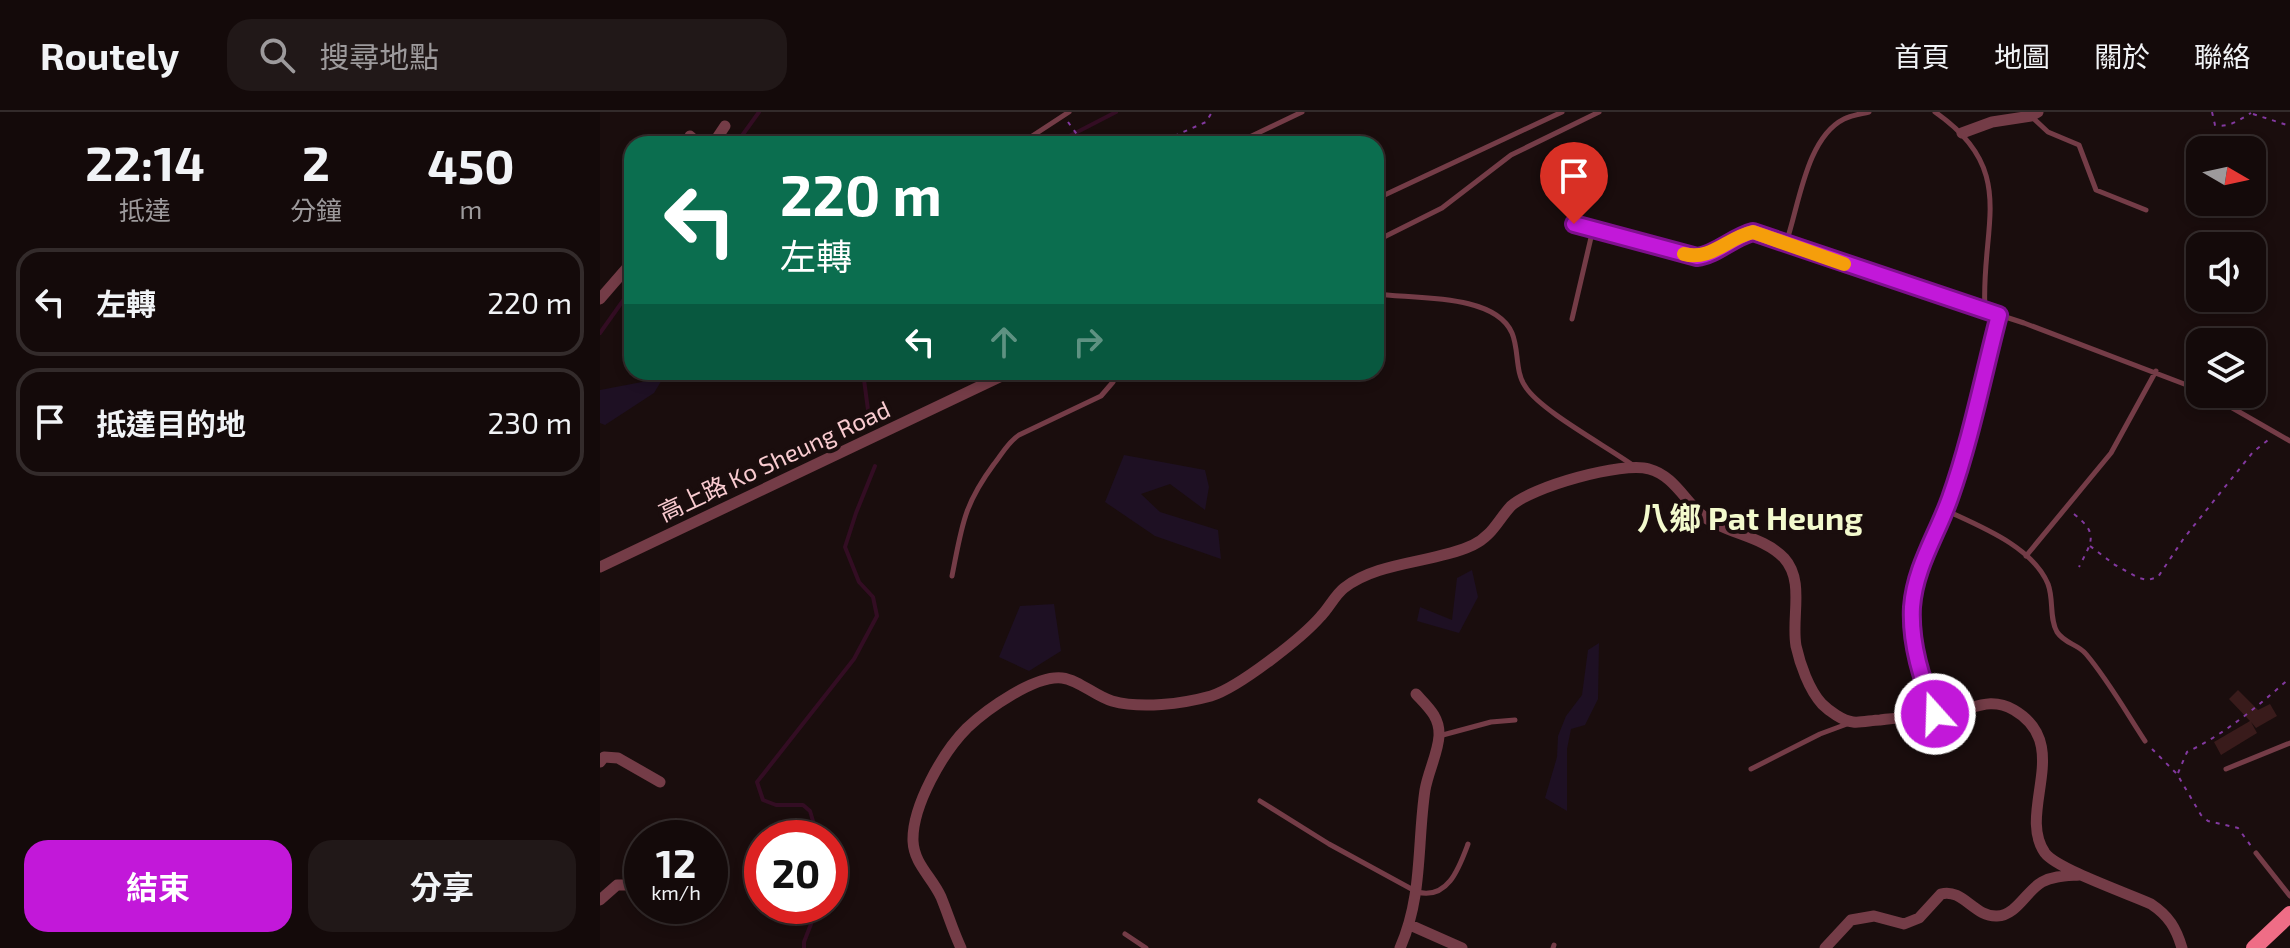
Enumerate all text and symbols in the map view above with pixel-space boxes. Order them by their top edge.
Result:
search box [227,19,787,91]
text: Routely [40,32,179,78]
icon: search [255,33,299,77]
text: 搜尋地點 [319,38,439,74]
text: 首頁 [1894,39,1950,73]
text: 地圖 [1994,39,2050,73]
text: 關於 [2094,39,2150,73]
text: 聯絡 [2194,39,2250,73]
text: 22:14 [85,133,205,191]
text: 2 [302,133,330,191]
text: 450 [427,136,515,194]
north arrow [2186,136,2266,216]
map controls [2186,136,2266,408]
pin [1540,142,1608,224]
icon: arrive [1552,154,1596,198]
text: 220 m [780,160,942,227]
icon: left [648,168,752,272]
text: m [460,193,482,224]
text: 抵達 [119,194,171,225]
text: 分鐘 [290,194,342,225]
button: sound [2186,232,2266,312]
text: 左轉 [780,234,852,277]
icon: left [28,280,72,324]
text: 220 m [487,284,572,320]
text: 左轉 [96,285,156,321]
icon: left [898,320,942,364]
icon: ahead [982,320,1026,364]
icon: right [1066,320,1110,364]
button: layers [2186,328,2266,408]
street label: 高上路 Ko Sheung Road [654,394,894,526]
icon: arrive [28,400,72,444]
text: 230 m [487,404,572,440]
text: 抵達目的地 [96,405,246,441]
district label: 八鄉 Pat Heung [1637,498,1863,536]
position arrow [1893,672,1977,756]
speed limit sign: 20 [744,820,848,924]
text: 12 [656,838,696,886]
button: 結束 [24,840,292,932]
button: 分享 [308,840,576,932]
text: km/h [651,880,701,904]

